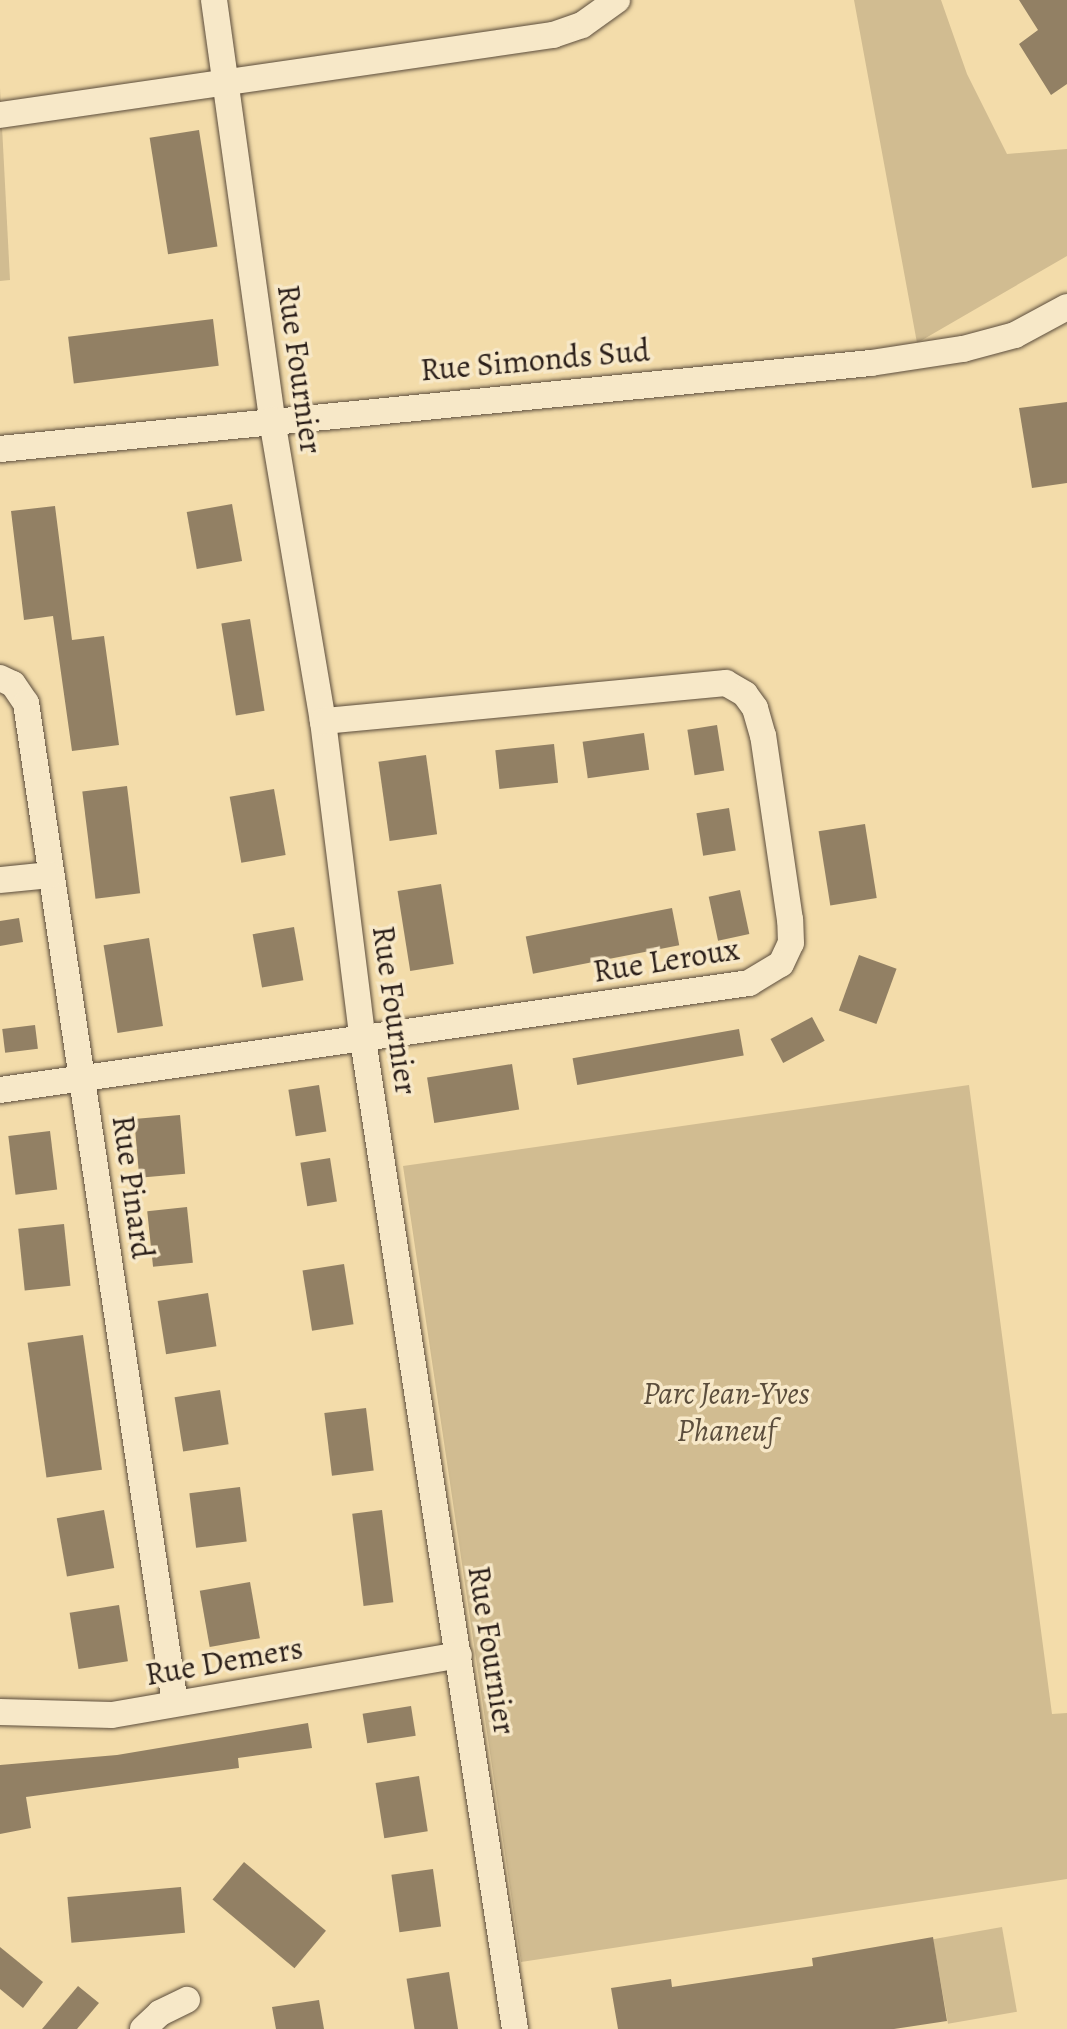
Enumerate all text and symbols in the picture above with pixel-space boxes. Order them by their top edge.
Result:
street label: Rue Fournier [269,282,331,456]
street label: Rue Simonds Sud [419,331,651,389]
street label: Rue Fournier [364,923,426,1097]
street label: Rue Leroux [590,929,742,991]
street label: Rue Pinard [104,1113,162,1261]
park label: Parc Jean-Yves Phaneuf [643,1375,809,1450]
street label: Rue Fournier [460,1563,524,1737]
street label: Rue Demers [142,1628,306,1694]

